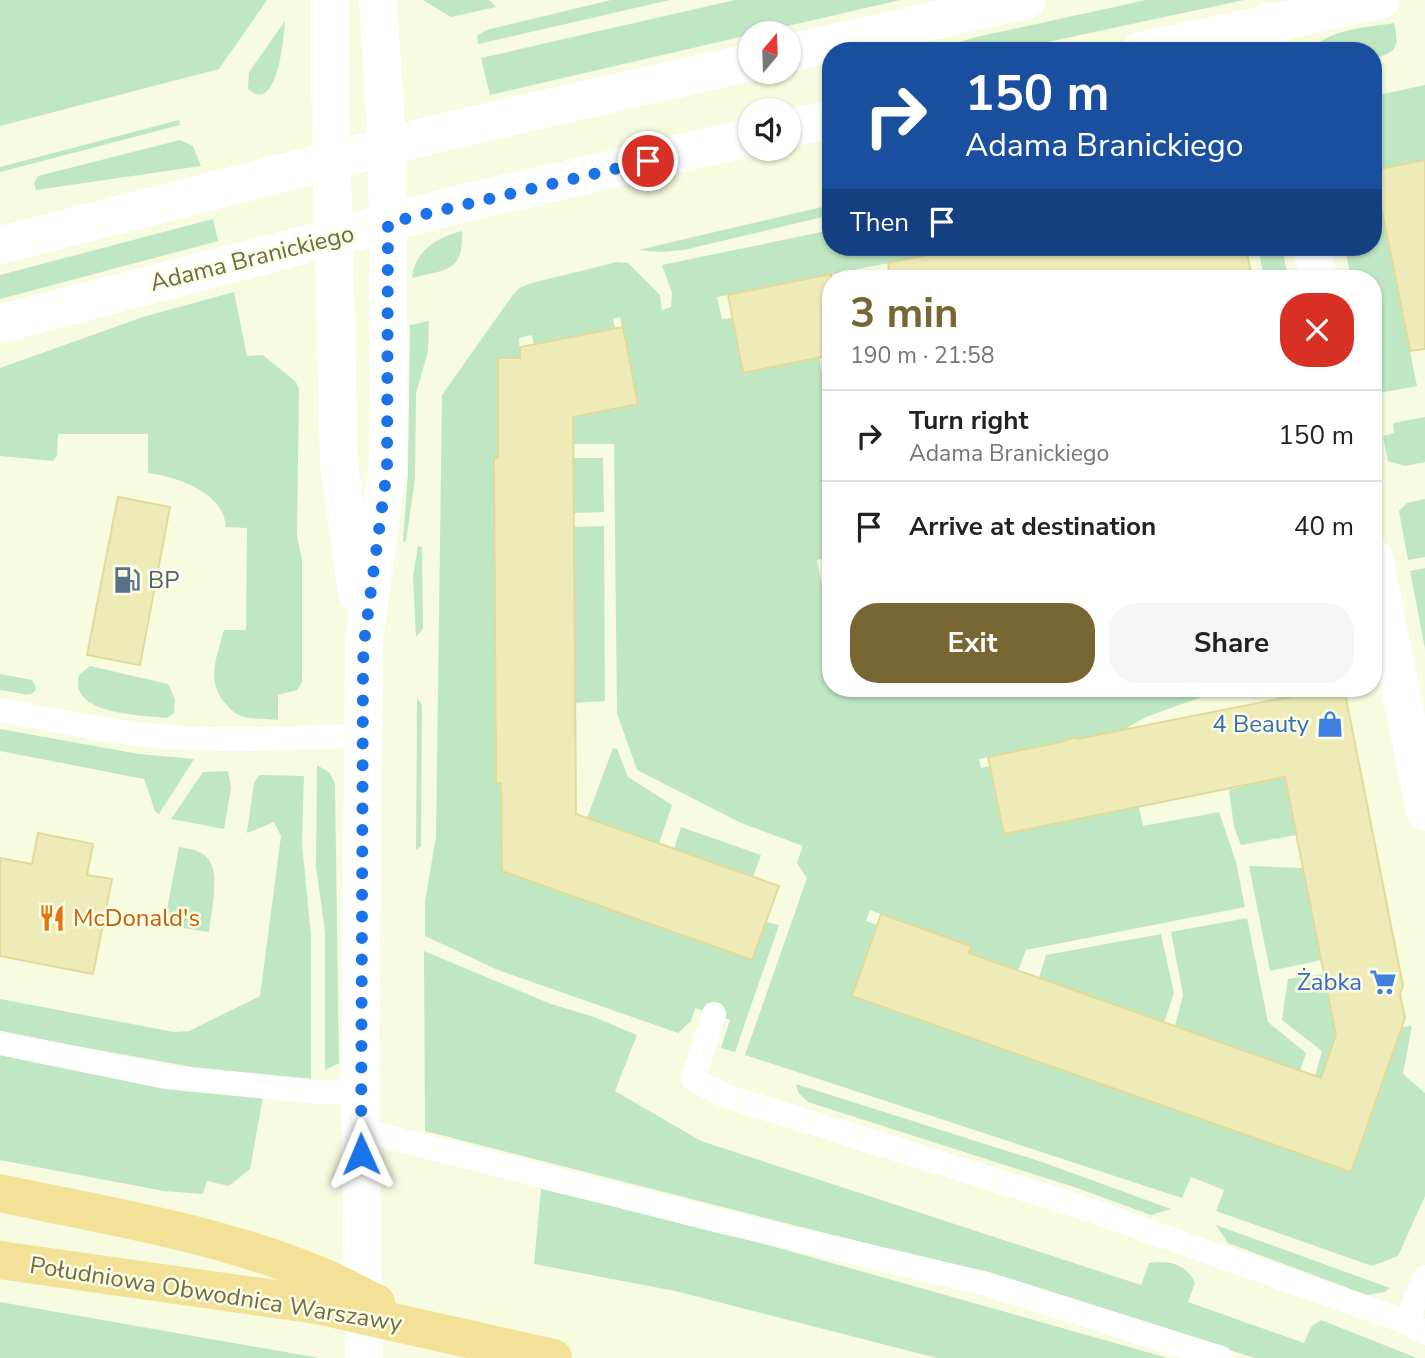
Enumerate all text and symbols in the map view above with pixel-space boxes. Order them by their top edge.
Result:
north arrow [738,21,802,84]
map controls [738,21,801,161]
text: 150 m [965,60,1109,127]
icon: right [850,70,941,161]
button: sound [738,98,801,161]
text: Adama Branickiego [965,124,1244,167]
pin [618,131,678,191]
icon: arrive [629,142,667,180]
icon: arrive [923,203,961,241]
text: Then [850,205,909,240]
street label: Adama Branickiego [147,217,357,299]
text: 3 min [850,285,959,342]
button: close [1280,293,1354,367]
text: 190 m · 21:58 [850,340,995,371]
text: Turn right [909,403,1028,438]
icon: right [850,417,888,455]
text: 150 m [1278,418,1354,453]
text: Adama Branickiego [909,438,1109,469]
icon: arrive [850,508,888,546]
text: Arrive at destination [909,509,1156,544]
text: 40 m [1294,509,1354,544]
place label: BP [148,564,179,596]
fuel station icon: BP [112,565,142,595]
button: Exit [850,603,1095,683]
button: Share [1109,603,1354,683]
place label: 4 Beauty [1212,708,1310,740]
shop icon: 4 Beauty [1315,709,1345,739]
place label: McDonald's [73,902,200,934]
restaurant icon: McDonald's [37,903,67,933]
place label: Żabka [1297,966,1362,998]
supermarket icon: Żabka [1368,967,1398,997]
position arrow [324,1117,398,1191]
street label: Południowa Obwodnica Warszawy [27,1249,405,1339]

